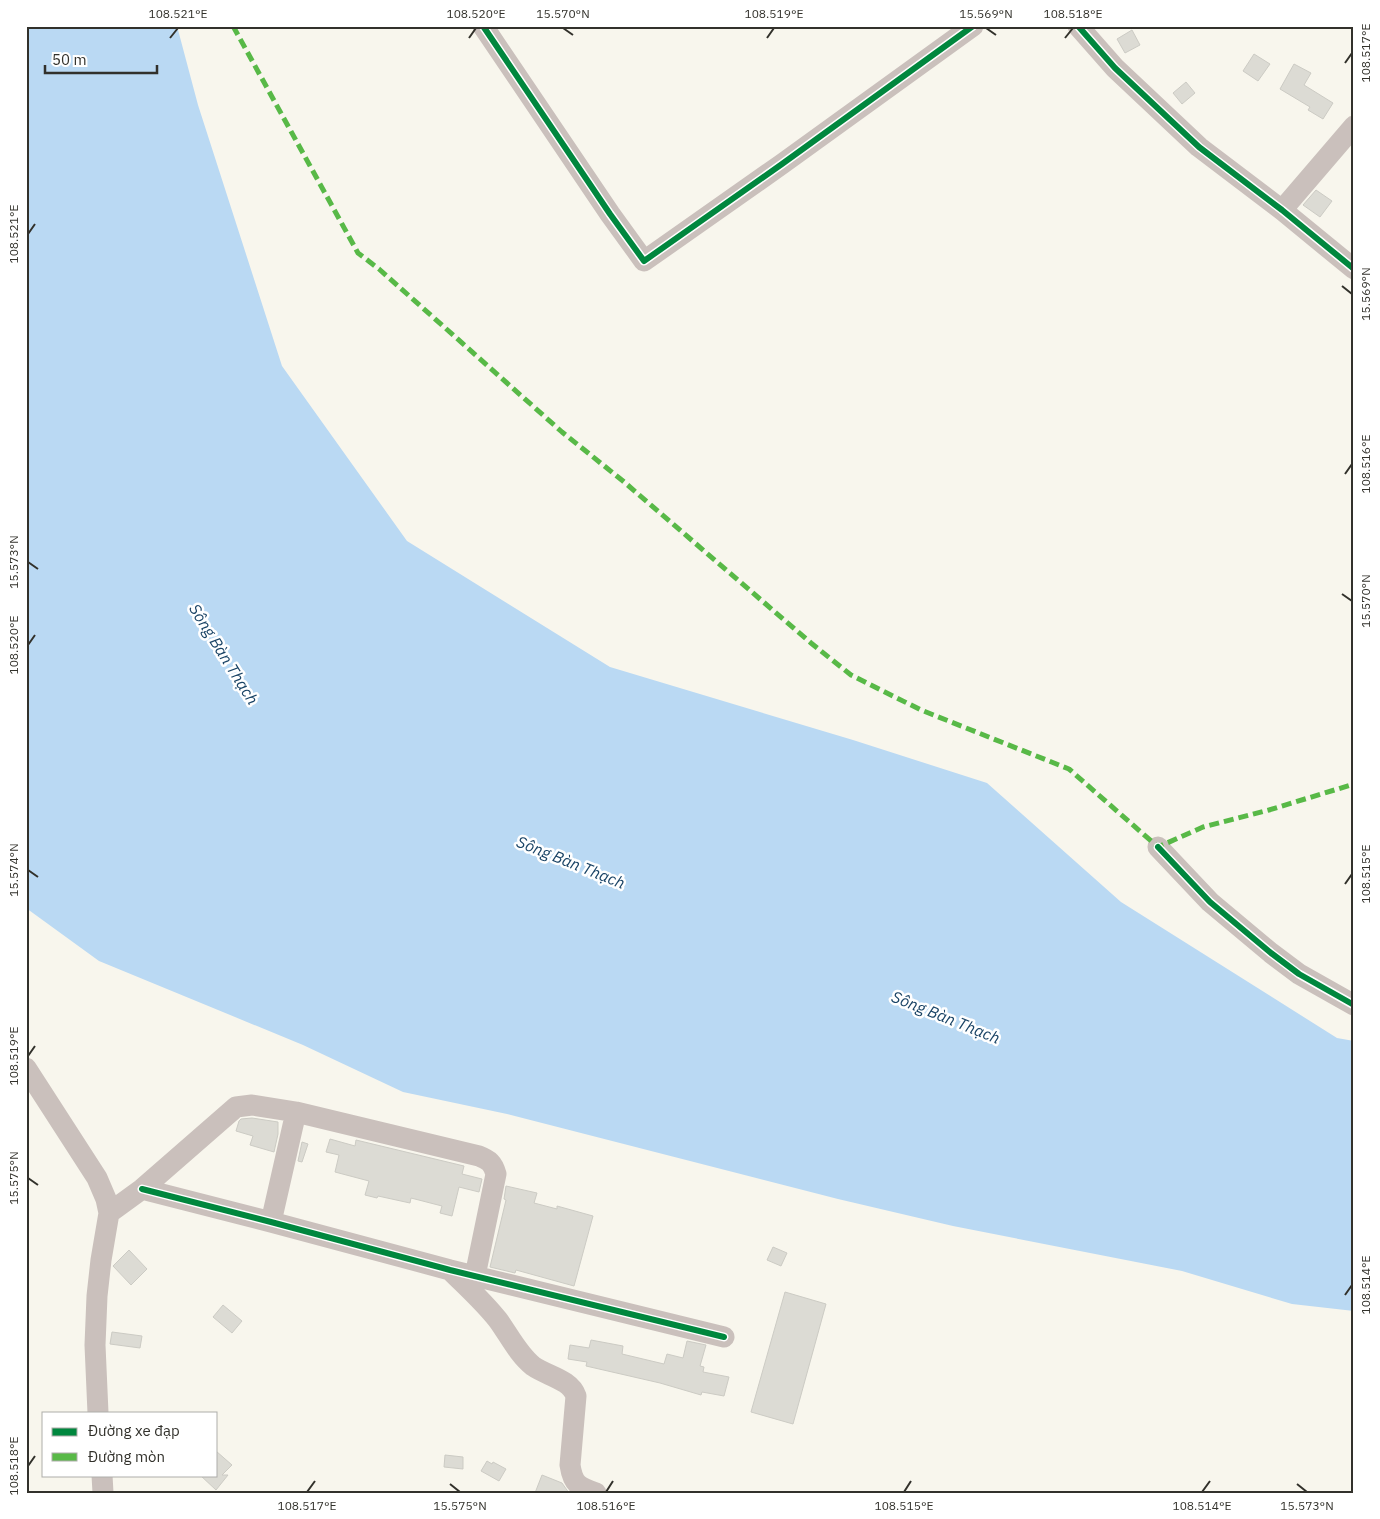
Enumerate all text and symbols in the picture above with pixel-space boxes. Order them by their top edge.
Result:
text: 108.521°E [148,6,208,21]
text: 108.520°E [446,6,506,21]
text: 15.570°N [536,6,590,21]
text: 108.519°E [744,6,804,21]
text: 15.569°N [959,6,1013,21]
text: 108.518°E [1043,6,1103,21]
text: 108.517°E [1358,23,1373,83]
scale bar [45,42,158,74]
text: 50 m [52,50,87,69]
text: 108.521°E [6,204,21,264]
text: 15.569°N [1358,267,1373,321]
text: 108.516°E [1358,434,1373,494]
text: 15.573°N [6,535,21,589]
text: 15.570°N [1358,574,1373,628]
water label: Sông Bàn Thạch [185,600,263,708]
text: 108.520°E [6,615,21,675]
water label: Sông Bàn Thạch [514,831,628,893]
text: 15.574°N [6,843,21,897]
text: 108.515°E [1358,844,1373,904]
water label: Sông Bàn Thạch [889,986,1003,1048]
text: 108.519°E [6,1026,21,1086]
text: 15.575°N [6,1151,21,1205]
text: 108.514°E [1358,1255,1373,1315]
legend [42,1412,218,1476]
text: Đường xe đạp [88,1421,180,1440]
text: 108.518°E [6,1436,21,1496]
text: Đường mòn [88,1447,165,1466]
text: 108.517°E [277,1498,337,1513]
text: 15.575°N [433,1498,487,1513]
text: 108.516°E [576,1498,636,1513]
text: 108.515°E [874,1498,934,1513]
text: 108.514°E [1172,1498,1232,1513]
text: 15.573°N [1280,1498,1334,1513]

